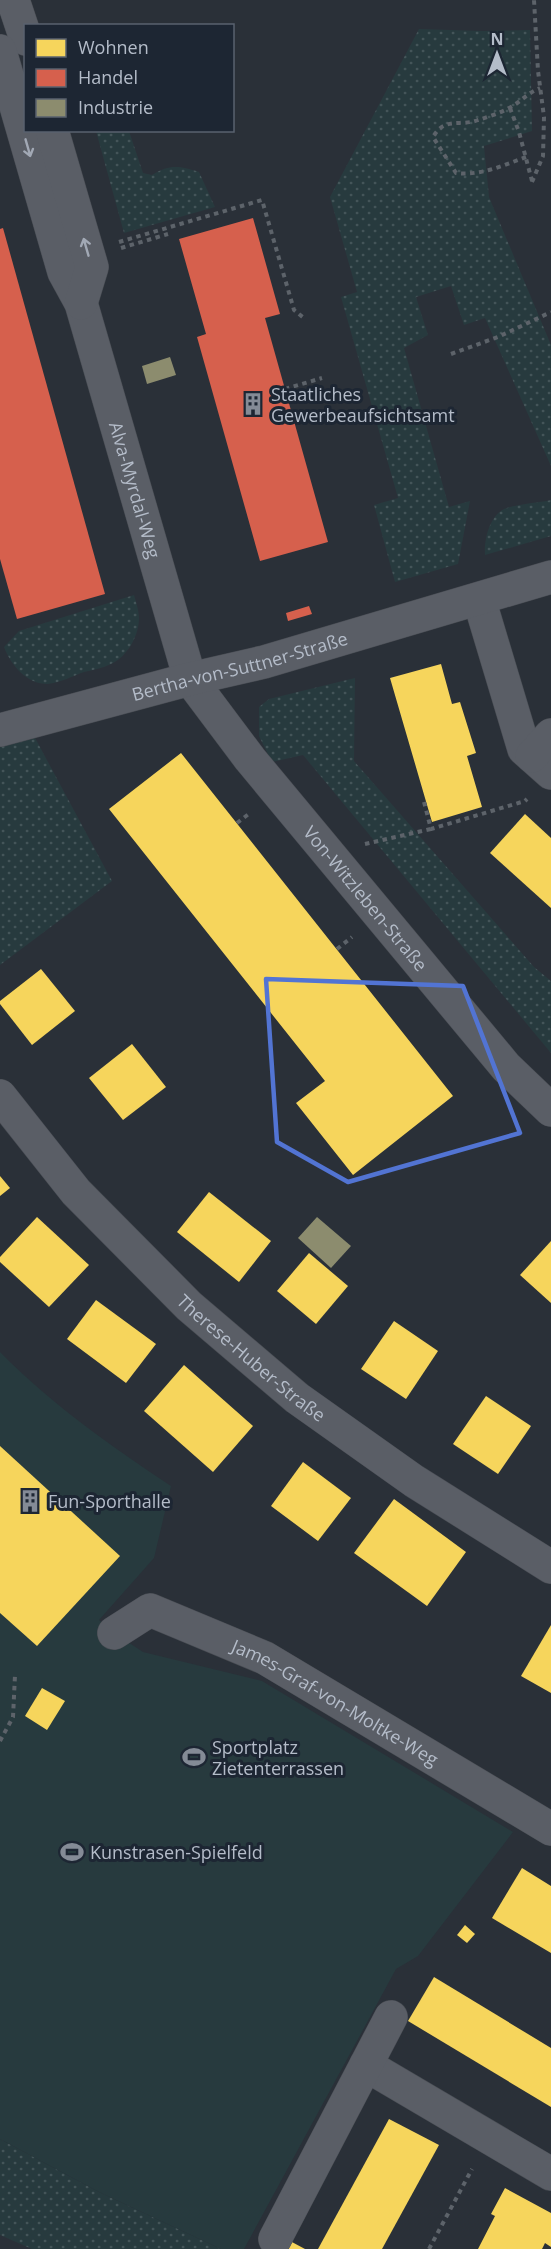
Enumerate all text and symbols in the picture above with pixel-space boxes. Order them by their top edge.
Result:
legend [24,24,234,132]
north arrow [467,24,527,84]
text: N [490,28,504,50]
text: Wohnen [78,35,149,59]
text: Handel [78,65,138,89]
text: Industrie [78,95,153,119]
one-way arrow [23,138,34,157]
one-way arrow [80,238,91,257]
place label: Staatliches Gewerbeaufsichtsamt [271,382,455,427]
building icon: Staatliches Gewerbeaufsichtsamt [240,391,266,417]
street label: Alva-Myrdal-Weg [104,419,166,561]
street label: Bertha-von-Suttner-Straße [129,626,350,706]
street label: Von-Witzleben-Straße [298,821,433,976]
street label: Therese-Huber-Straße [172,1289,330,1427]
building icon: Fun-Sporthalle [17,1488,43,1514]
place label: Fun-Sporthalle [48,1489,171,1513]
street label: James-Graf-von-Moltke-Weg [226,1633,443,1771]
place label: Sportplatz Zietenterrassen [212,1735,344,1780]
sports icon: Sportplatz Zietenterrassen [181,1744,207,1770]
sports icon: Kunstrasen-Spielfeld [59,1839,85,1865]
place label: Kunstrasen-Spielfeld [90,1840,263,1864]

